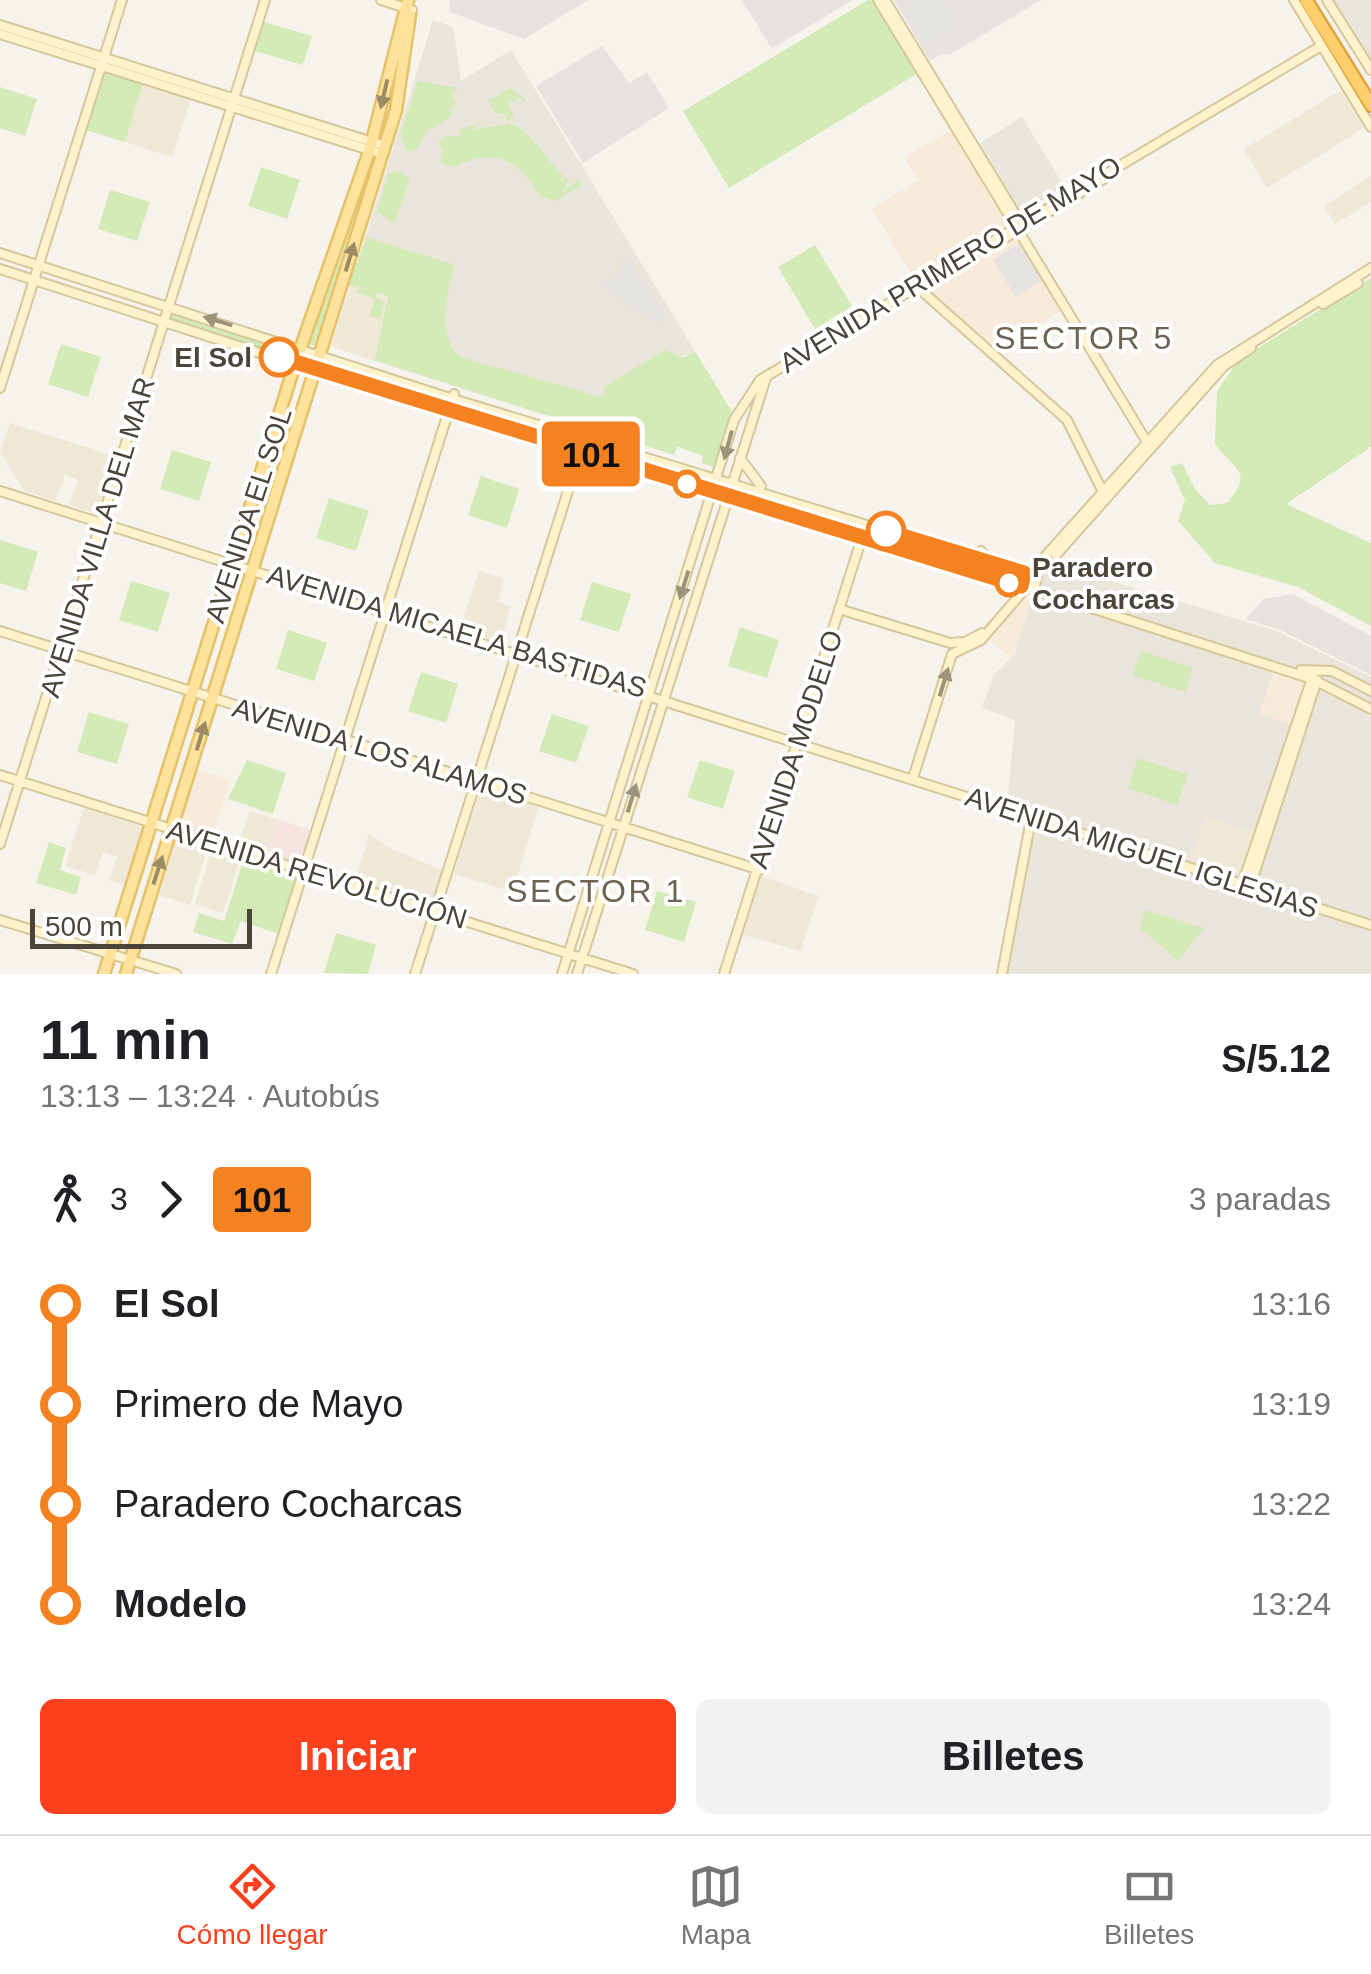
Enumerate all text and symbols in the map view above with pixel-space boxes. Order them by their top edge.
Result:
one-way arrow [376,79,391,110]
street label: AVENIDA PRIMERO DE MAYO [774,150,1126,379]
one-way arrow [343,241,358,271]
one-way arrow [203,313,233,328]
district label: SECTOR 5 [994,320,1174,356]
marker: El Sol [260,338,298,376]
place label: El Sol [174,342,252,373]
street label: AVENIDA VILLA DEL MAR [34,373,161,701]
street label: AVENIDA EL SOL [199,404,298,627]
line badge: 101 [534,422,648,486]
one-way arrow [719,430,735,461]
text: 101 [562,435,620,474]
unlabelled marker [674,471,700,497]
unlabelled marker [867,512,905,550]
place label: Paradero Cocharcas [1032,552,1175,615]
street label: AVENIDA MICAELA BASTIDAS [264,559,650,704]
one-way arrow [676,570,691,600]
marker: Paradero Cocharcas [996,570,1022,596]
street label: AVENIDA MODELO [742,626,849,872]
one-way arrow [937,666,952,696]
street label: AVENIDA LOS ALAMOS [229,692,531,811]
one-way arrow [194,720,209,750]
street label: AVENIDA MIGUEL IGLESIAS [962,781,1322,924]
one-way arrow [625,782,640,813]
street label: AVENIDA REVOLUCIÓN [163,814,471,935]
one-way arrow [152,855,167,885]
district label: SECTOR 1 [506,873,686,909]
scale bar [30,904,252,948]
text: 500 m [45,911,123,942]
text: 11 min [40,1009,211,1071]
text: S/5.12 [1221,1038,1331,1080]
text: 13:13 – 13:24 · Autobús [40,1078,380,1114]
icon: walk [40,1172,95,1227]
icon: forward [143,1172,198,1227]
text: 101 [233,1180,291,1219]
text: 3 [110,1181,128,1217]
text: 3 paradas [1189,1181,1331,1217]
text: El Sol [114,1283,220,1325]
text: 13:16 [1251,1286,1331,1322]
text: Primero de Mayo [114,1383,403,1425]
text: 13:19 [1251,1386,1331,1422]
text: Paradero Cocharcas [114,1483,463,1525]
text: 13:22 [1251,1486,1331,1522]
text: Modelo [114,1583,247,1625]
text: 13:24 [1251,1586,1331,1622]
button: Iniciar [40,1699,676,1814]
button: Billetes [696,1699,1331,1814]
tab: Cómo llegar [177,1859,328,1951]
tab: Mapa [681,1859,751,1951]
tab: Billetes [1104,1859,1194,1951]

